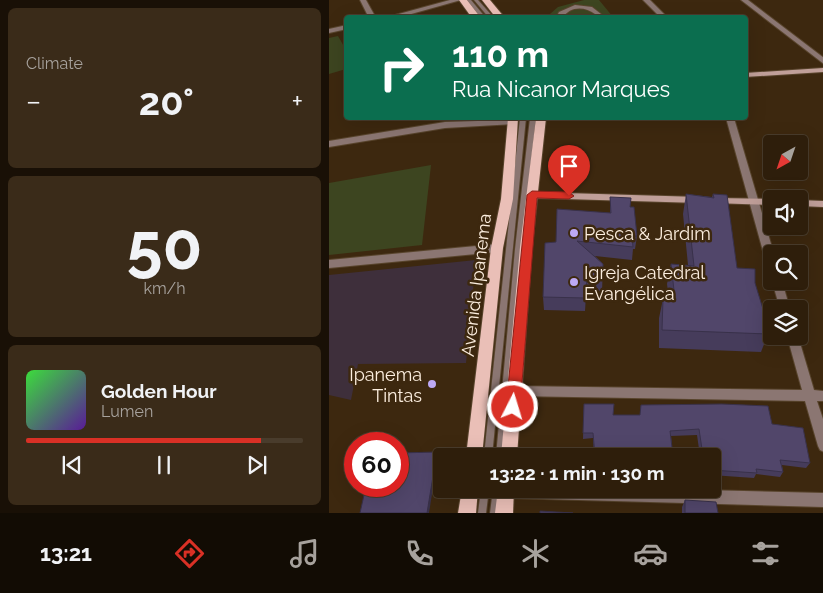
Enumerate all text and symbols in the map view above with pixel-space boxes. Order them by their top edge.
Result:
text: 110 m [452,34,549,75]
icon: right [369,35,434,100]
text: Climate [26,54,83,73]
text: Rua Nicanor Marques [452,76,670,102]
text: 20° [139,79,194,124]
text: − [26,85,41,118]
text: + [291,85,303,118]
north arrow [763,135,808,180]
map controls [763,135,808,345]
pin [548,145,590,196]
icon: arrive [555,152,583,180]
button: sound [763,190,808,235]
text: 50 [127,208,202,284]
street label: Avenida Ipanema [457,212,495,358]
place label: Pesca & Jardim [584,223,711,244]
marker: Pesca & Jardim [568,227,580,239]
button: search [763,245,808,290]
place label: Igreja Catedral Evangélica [584,262,705,304]
marker: Igreja Catedral Evangélica [568,276,580,288]
text: km/h [143,279,186,298]
button: layers [763,300,808,345]
place label: Ipanema Tintas [349,364,422,406]
marker: Ipanema Tintas [426,378,438,390]
text: Golden Hour [101,380,217,402]
position arrow [486,380,538,432]
text: Lumen [101,402,153,421]
speed limit sign: 60 [344,432,409,497]
icon: previous [58,451,86,479]
icon: pause [150,451,178,479]
icon: next [243,451,271,479]
text: 13:22 · 1 min · 130 m [490,462,664,484]
icon: directions [172,536,207,571]
icon: music [287,536,322,571]
icon: phone [402,536,437,571]
icon: climate [518,536,553,571]
icon: car [633,536,668,571]
icon: filters [748,536,783,571]
text: 13:21 [40,540,92,566]

